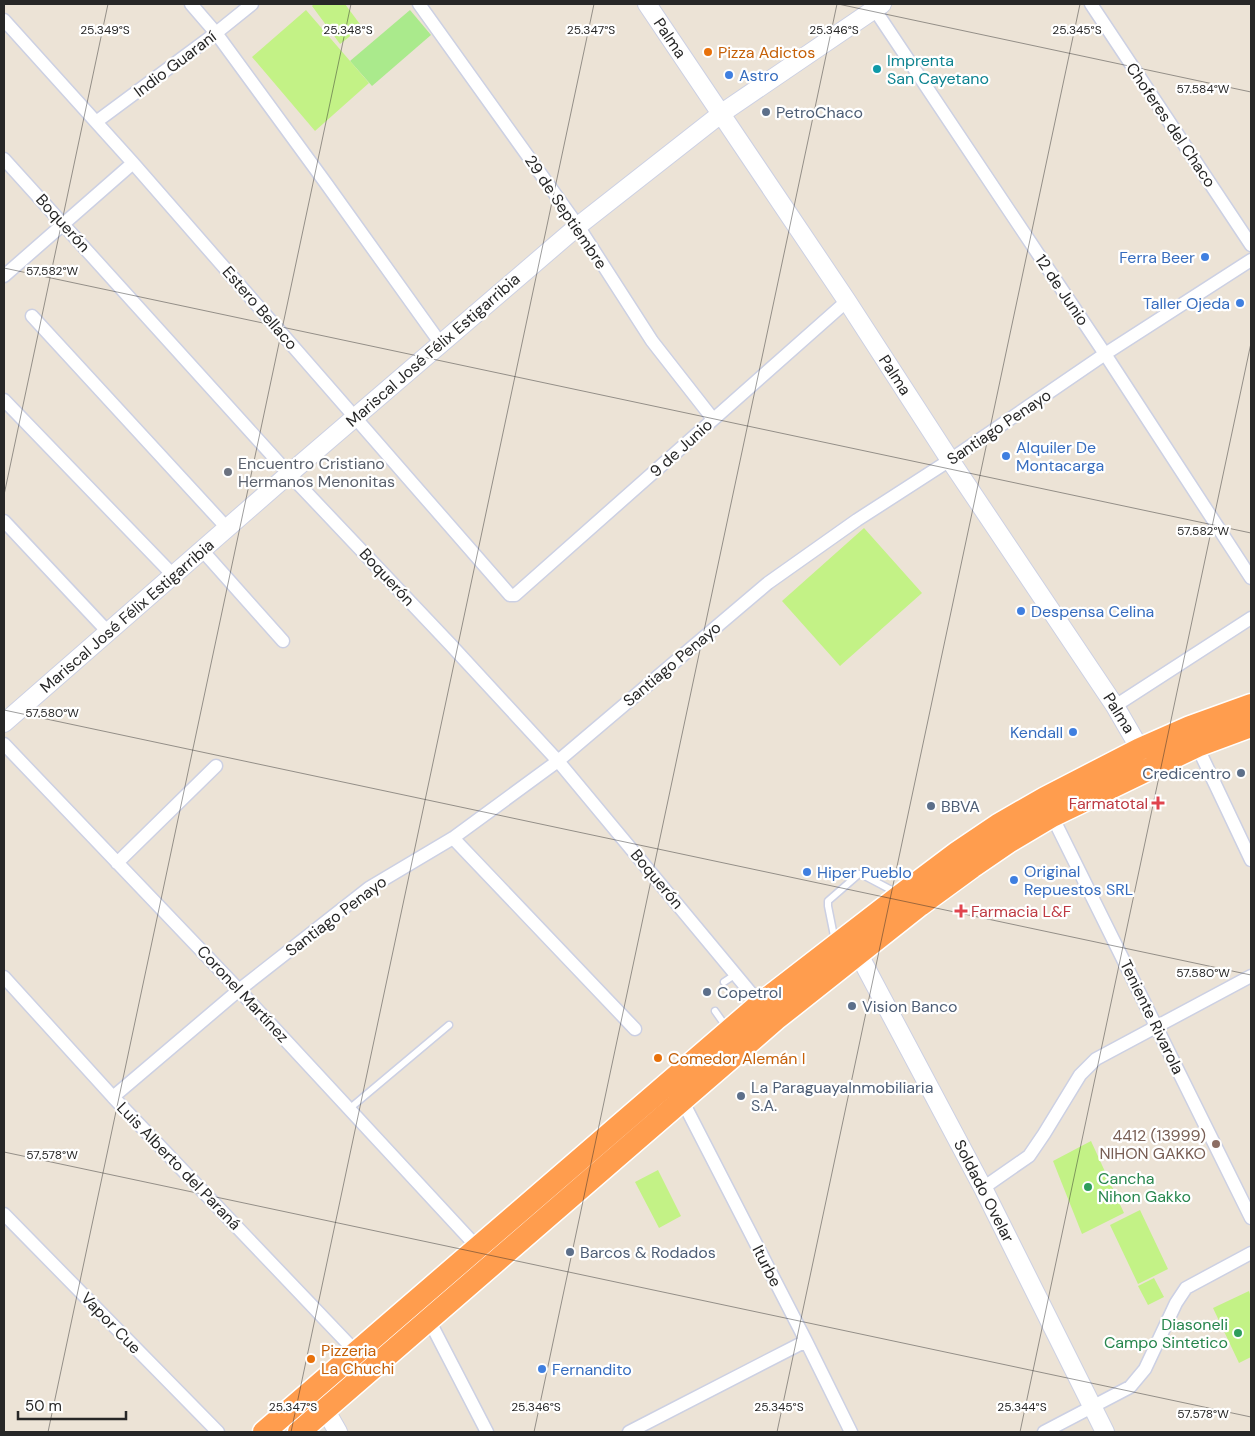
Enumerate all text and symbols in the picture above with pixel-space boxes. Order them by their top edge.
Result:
street label: Palma [649,14,691,62]
text: 25.349°S [80,22,130,38]
text: 25.348°S [323,22,373,38]
text: 25.347°S [567,22,615,38]
text: 25.346°S [809,22,859,38]
text: 25.345°S [1052,22,1102,38]
street label: Indio Guaraní [130,26,221,102]
place label: Pizza Adictos [718,42,815,63]
marker: Pizza Adictos [702,46,714,58]
place label: Imprenta San Cayetano [887,50,989,89]
street label: Choferes del Chaco [1121,58,1221,192]
marker: Imprenta San Cayetano [871,63,883,75]
place label: Astro [739,65,779,86]
marker: Astro [723,69,735,81]
text: 57.584°W [1177,81,1230,97]
place label: PetroChaco [776,102,863,123]
marker: PetroChaco [760,106,772,118]
street label: 29 de Septiembre [520,151,612,273]
street label: Boquerón [31,189,95,257]
place label: Ferra Beer [1119,247,1195,268]
street label: 12 de Junio [1030,250,1094,330]
marker: Ferra Beer [1199,251,1211,263]
street label: Estero Bellaco [218,262,302,354]
text: 57.582°W [26,263,78,279]
street label: Mariscal José Félix Estigarribia [342,269,524,431]
place label: Taller Ojeda [1143,293,1230,314]
marker: Taller Ojeda [1234,297,1246,309]
street label: Palma [874,351,916,399]
street label: Santiago Penayo [943,384,1055,470]
street label: 9 de Junio [645,414,717,482]
place label: Alquiler De Montacarga [1016,437,1104,476]
marker: Alquiler De Montacarga [1000,450,1012,462]
place label: Encuentro Cristiano Hermanos Menonitas [238,453,395,492]
marker: Encuentro Cristiano Hermanos Menonitas [222,466,234,478]
text: 57.582°W [1177,523,1229,539]
street label: Mariscal José Félix Estigarribia [36,535,218,697]
street label: Boquerón [355,544,419,610]
place label: Despensa Celina [1031,601,1154,622]
marker: Despensa Celina [1015,605,1027,617]
street label: Santiago Penayo [619,617,725,711]
street label: Palma [1098,689,1140,737]
text: 57.580°W [25,705,79,721]
place label: Kendall [1010,722,1063,743]
marker: Kendall [1067,726,1079,738]
place label: Credicentro [1142,763,1231,784]
marker: Credicentro [1235,767,1247,779]
place label: Farmatotal [1069,793,1148,814]
place label: BBVA [941,796,980,817]
marker: Farmatotal [1152,797,1164,809]
marker: BBVA [925,800,937,812]
street label: Boquerón [626,845,688,913]
place label: Original Repuestos SRL [1024,861,1133,900]
place label: Hiper Pueblo [817,862,912,883]
marker: Hiper Pueblo [801,866,813,878]
street label: Santiago Penayo [281,871,391,961]
marker: Original Repuestos SRL [1008,874,1020,886]
place label: Farmacia L&F [971,901,1072,922]
marker: Farmacia L&F [955,905,967,917]
street label: Coronel Martínez [192,941,294,1047]
street label: Teniente Rivarola [1115,956,1189,1078]
text: 57.580°W [1176,965,1230,981]
place label: Copetrol [717,982,782,1003]
marker: Copetrol [701,986,713,998]
place label: Vision Banco [862,996,958,1017]
marker: Vision Banco [846,1000,858,1012]
place label: Comedor Alemán I [668,1048,805,1069]
marker: Comedor Alemán I [652,1052,664,1064]
place label: La ParaguayaInmobiliaria S.A. [751,1077,933,1116]
marker: La ParaguayaInmobiliaria S.A. [735,1090,747,1102]
street label: Luis Alberto del Paraná [112,1098,246,1234]
place label: 4412 (13999) NIHON GAKKO [1099,1125,1206,1164]
street label: Soldado Ovelar [949,1136,1019,1246]
marker: 4412 (13999) NIHON GAKKO [1210,1138,1222,1150]
text: 57.578°W [26,1147,78,1163]
place label: Cancha Nihon Gakko [1098,1168,1191,1207]
marker: Cancha Nihon Gakko [1082,1181,1094,1193]
place label: Barcos & Rodados [580,1242,716,1263]
street label: Iturbe [748,1242,786,1290]
marker: Barcos & Rodados [564,1246,576,1258]
street label: Vapor Cue [76,1288,146,1358]
place label: Diasoneli Campo Sintetico [1104,1314,1228,1353]
marker: Diasoneli Campo Sintetico [1232,1327,1244,1339]
place label: Pizzeria La Chuchi [321,1340,394,1379]
marker: Pizzeria La Chuchi [305,1353,317,1365]
place label: Fernandito [552,1359,632,1380]
marker: Fernandito [536,1363,548,1375]
scale bar [18,1388,125,1420]
text: 50 m [25,1396,62,1416]
text: 25.347°S [269,1399,317,1415]
text: 25.346°S [511,1399,561,1415]
text: 25.345°S [754,1399,804,1415]
text: 25.344°S [997,1399,1047,1415]
text: 57.578°W [1177,1406,1229,1422]

